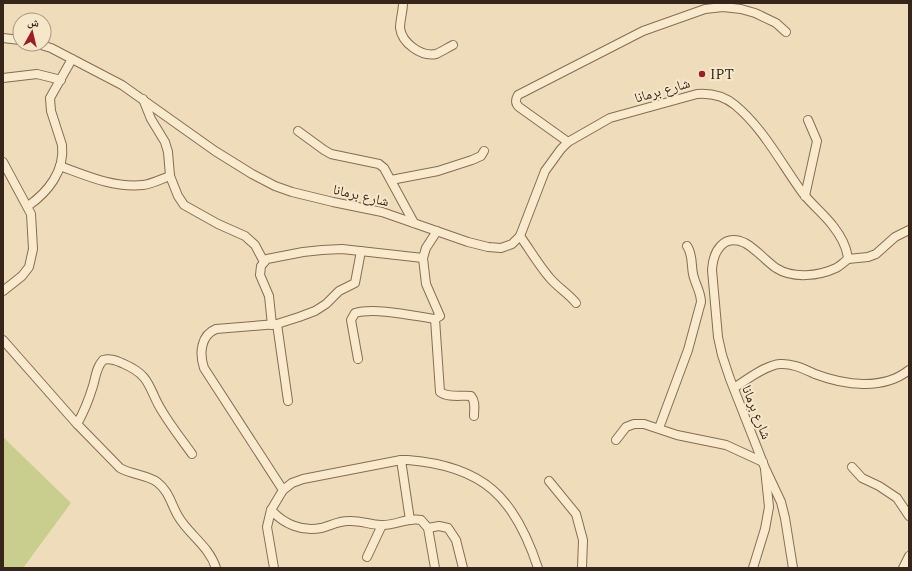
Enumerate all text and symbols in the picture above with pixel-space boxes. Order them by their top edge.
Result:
north arrow [12,12,52,52]
text: ش [26,13,41,32]
place label: IPT [710,64,734,85]
marker: IPT [697,69,707,79]
street label: شارع برمانا [632,73,692,108]
street label: شارع برمانا [331,179,391,212]
street label: شارع برمانا [736,382,777,443]

